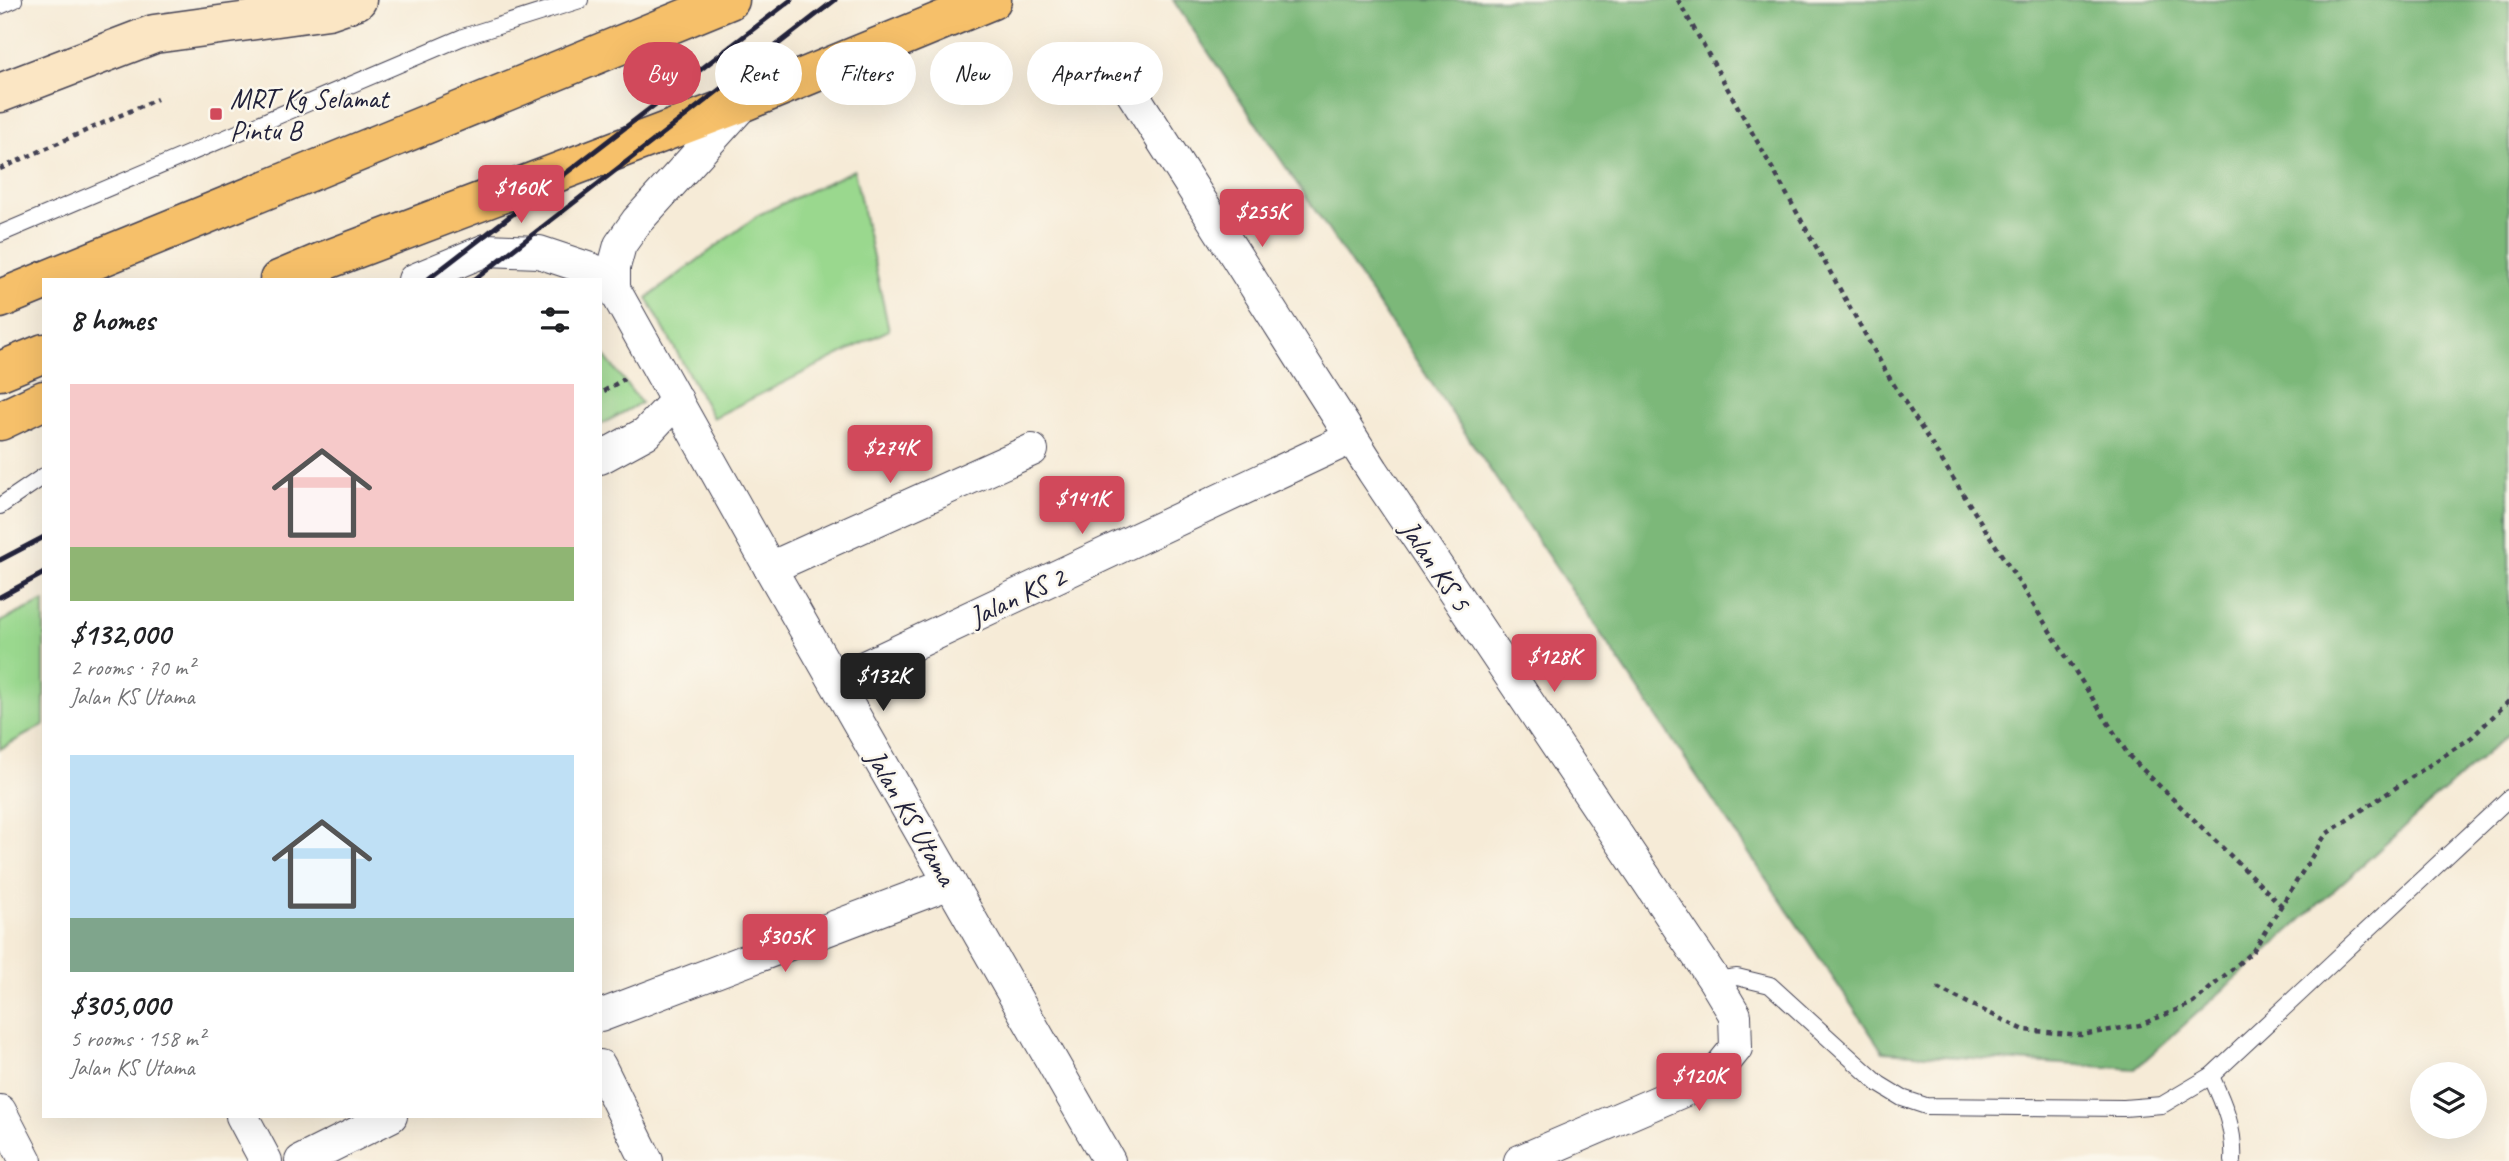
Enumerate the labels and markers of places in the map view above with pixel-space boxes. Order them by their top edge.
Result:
place label: MRT Kg Selamat Pintu B [230,81,391,148]
marker: MRT Kg Selamat Pintu B [208,106,224,122]
pin: $160K [472,166,570,225]
pin: $255K [1213,190,1311,249]
pin: $274K [841,426,939,485]
pin: $141K [1033,476,1131,536]
pin: $128K [1505,634,1603,694]
pin: $132K [834,654,932,713]
pin: $305K [736,914,834,974]
pin: $120K [1650,1054,1748,1113]

